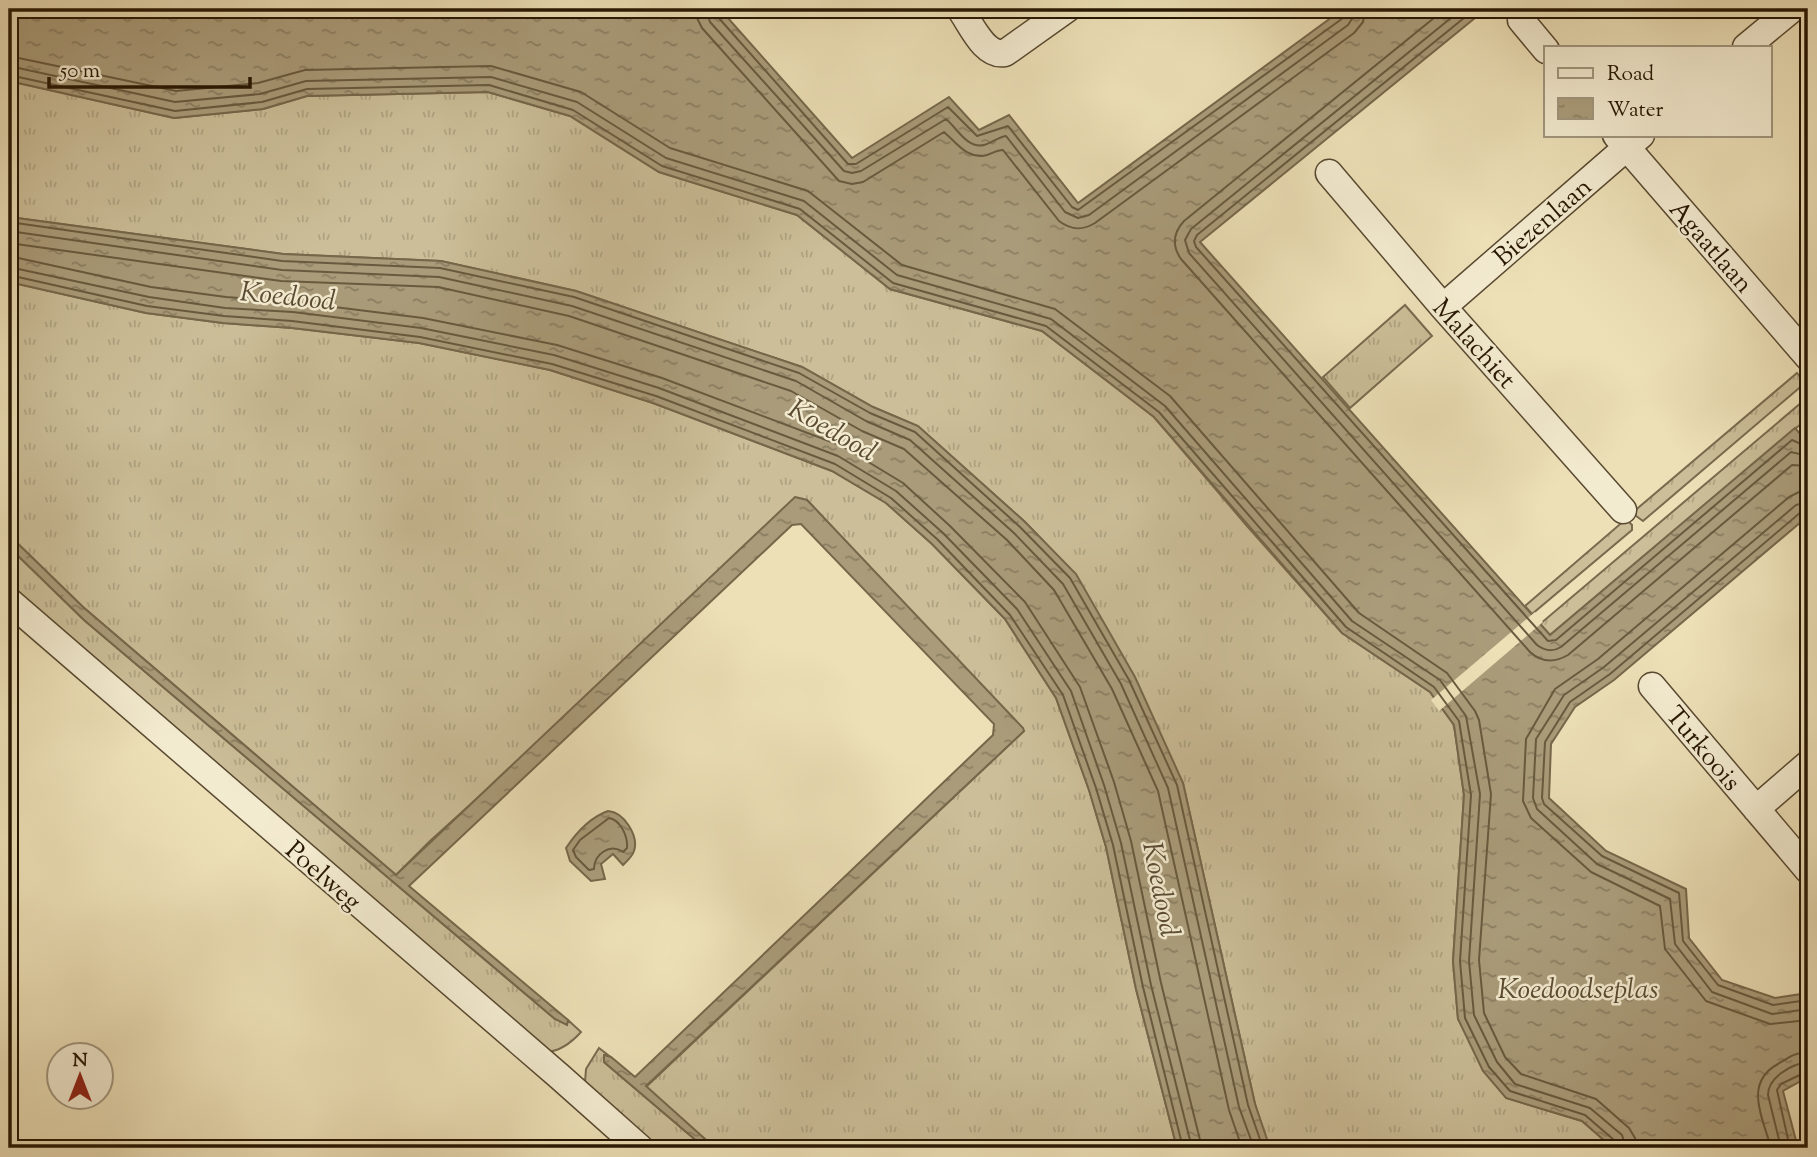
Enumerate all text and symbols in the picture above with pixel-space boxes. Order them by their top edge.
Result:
scale bar [49,46,250,90]
legend [1544,46,1772,136]
text: 50 m [59,57,100,87]
text: Road [1607,60,1654,90]
text: Water [1607,96,1664,126]
street label: Biezenlaan [1486,170,1601,276]
street label: Agaatlaan [1659,193,1761,302]
water label: Koedood [238,273,338,323]
street label: Malachiet [1423,292,1524,398]
water label: Koedood [780,390,883,473]
street label: Turkoois [1656,699,1748,800]
street label: Poelweg [276,833,369,920]
water label: Koedood [1130,839,1188,941]
water label: Koedoodseplas [1498,971,1658,1011]
north arrow [46,1042,116,1112]
text: N [72,1048,88,1075]

